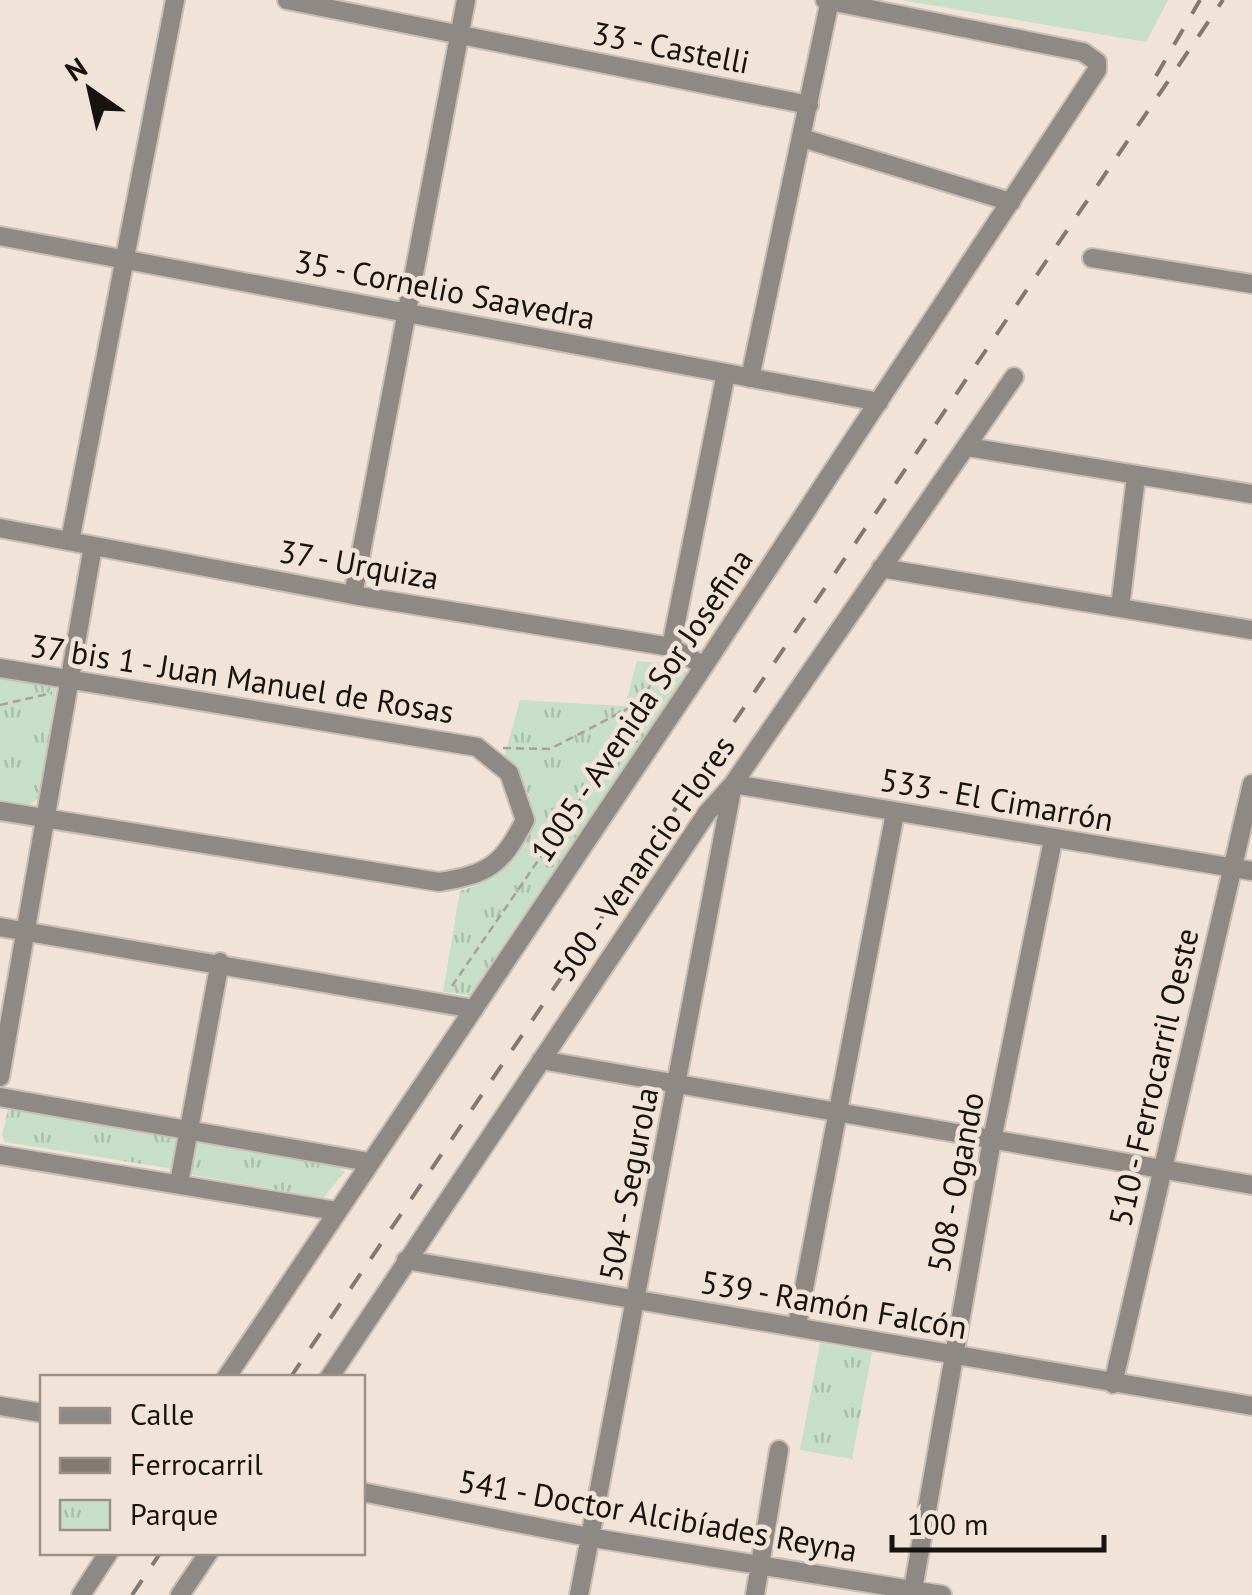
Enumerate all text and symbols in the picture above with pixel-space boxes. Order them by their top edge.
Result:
street label: 33 - Castelli [589,11,753,83]
north arrow [40,40,140,140]
text: N [58,48,94,89]
street label: 35 - Cornelio Saavedra [291,239,599,339]
street label: 37 - Urquiza [276,529,442,599]
street label: 1005 - Avenida Sor Josefina [520,540,762,870]
street label: 37 bis 1 - Juan Manuel de Rosas [27,624,457,732]
street label: 500 - Venancio Flores [542,727,744,989]
street label: 533 - El Cimarrón [877,758,1117,840]
street label: 510 - Ferrocarril Oeste [1098,924,1208,1230]
street label: 504 - Segurola [589,1084,667,1284]
street label: 508 - Ogando [917,1088,993,1276]
street label: 539 - Ramón Falcón [698,1260,970,1348]
legend [40,1375,365,1555]
text: Calle [130,1394,194,1433]
text: Ferrocarril [130,1444,263,1483]
street label: 541 - Doctor Alcibíades Reyna [455,1459,861,1571]
scale bar [892,1490,1104,1552]
text: Parque [130,1494,218,1533]
text: 100 m [907,1504,988,1543]

